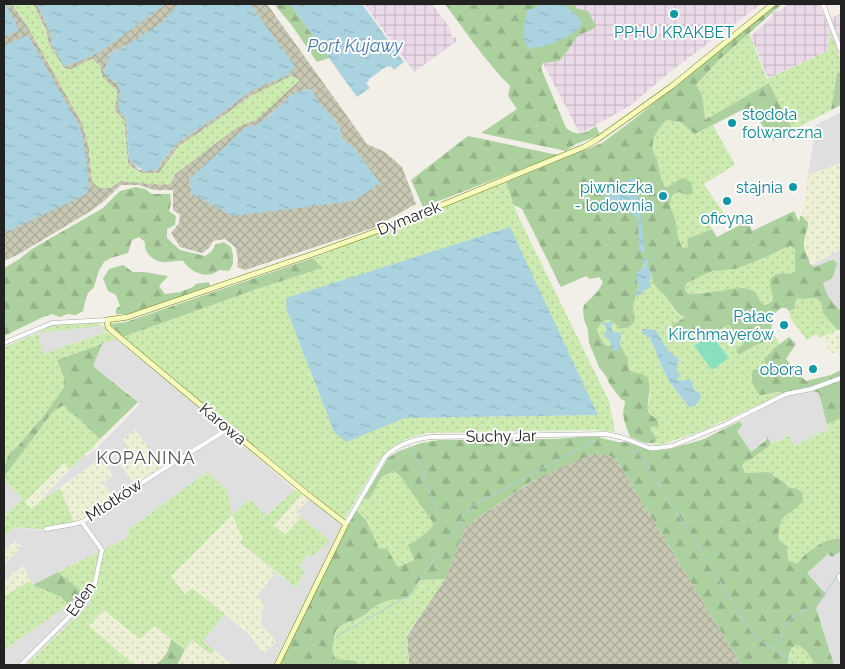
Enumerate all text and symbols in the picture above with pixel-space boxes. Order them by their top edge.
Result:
marker: PPHU KRAKBET [668,8,680,20]
place label: PPHU KRAKBET [614,23,734,42]
water label: Port Kujawy [307,35,404,56]
place label: stodoła folwarczna [742,105,822,142]
marker: stodoła folwarczna [726,117,738,129]
place label: piwniczka - lodownia [575,178,653,215]
place label: stajnia [736,178,783,197]
marker: stajnia [787,181,799,193]
marker: piwniczka - lodownia [657,190,669,202]
marker: oficyna [721,195,733,207]
street label: Dymarek [374,196,444,239]
place label: oficyna [701,209,753,228]
place label: Pałac Kirchmayerów [668,307,774,344]
marker: Pałac Kirchmayerów [778,319,790,331]
place label: obora [760,360,803,379]
marker: obora [807,363,819,375]
street label: Karowa [196,399,250,449]
street label: Suchy Jar [465,426,537,446]
district label: KOPANINA [96,447,196,468]
street label: Młotków [82,475,146,525]
street label: Eden [62,578,100,620]

